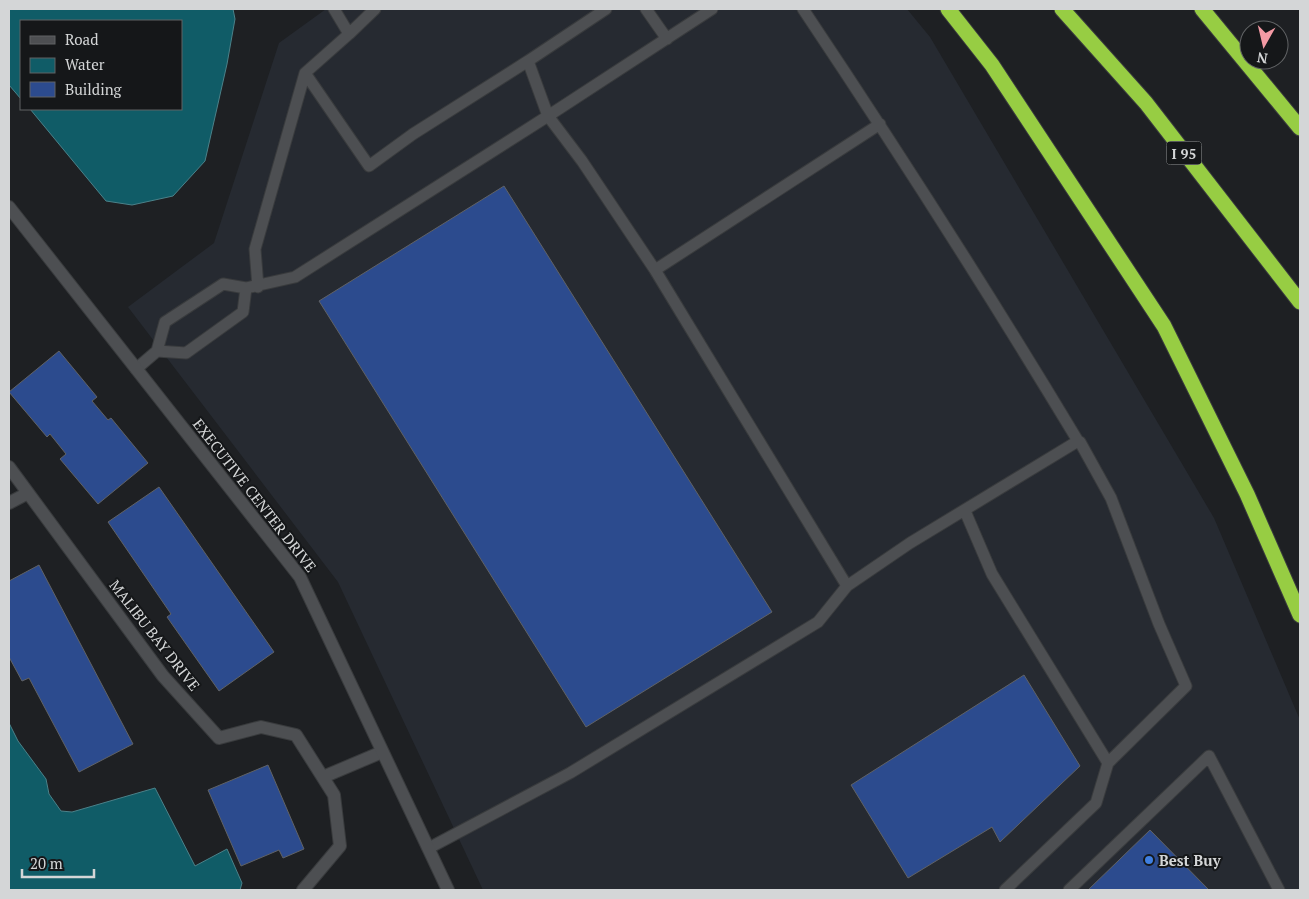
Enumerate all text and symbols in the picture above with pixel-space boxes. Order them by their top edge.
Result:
legend [20,20,182,110]
north arrow [1239,20,1289,70]
text: Road [65,29,98,49]
text: N [1255,48,1269,69]
text: Water [65,54,105,74]
text: Building [65,79,123,99]
road number: I 95 [1166,142,1202,164]
street label: EXECUTIVE CENTER DRIVE [189,414,321,576]
street label: MALIBU BAY DRIVE [105,575,205,695]
scale bar [22,846,95,878]
place label: Best Buy [1159,850,1222,870]
text: 20 m [30,853,63,873]
marker: Best Buy [1143,854,1155,866]

